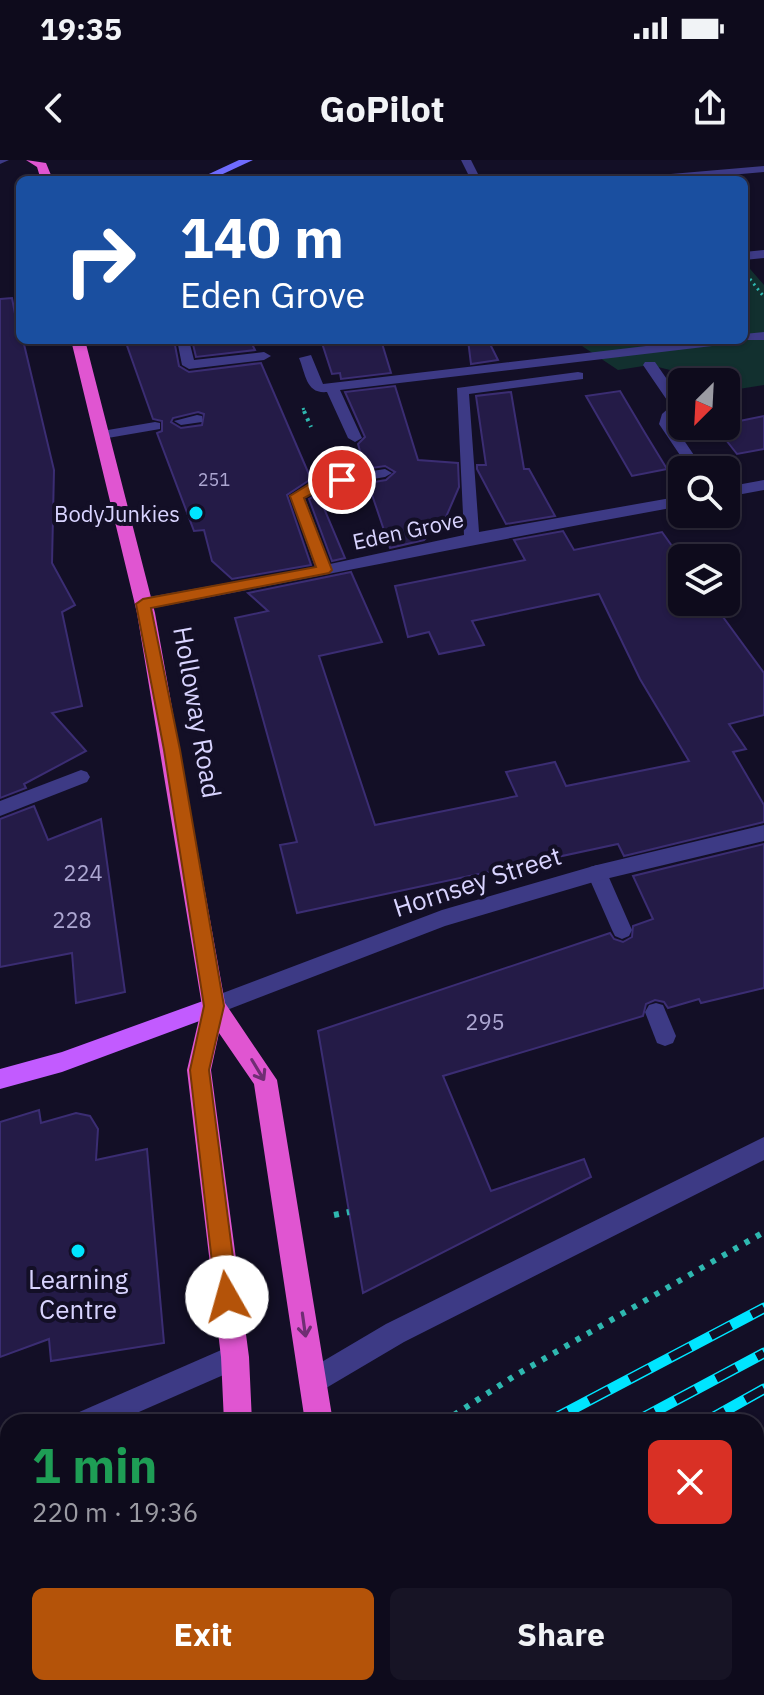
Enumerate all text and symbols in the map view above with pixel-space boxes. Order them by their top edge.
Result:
text: 19:35 [40,9,122,48]
text: GoPilot [320,85,444,132]
icon: back [32,86,76,130]
icon: share [688,86,732,130]
text: 140 m [180,201,344,273]
icon: right [48,208,152,312]
text: Eden Grove [180,271,365,318]
north arrow [668,368,740,440]
map controls [668,368,740,616]
pin [308,446,376,514]
button: search [668,456,740,528]
icon: arrive [320,458,364,502]
house number: 251 [198,468,230,491]
place label: BodyJunkies [54,499,180,528]
marker: BodyJunkies [187,504,205,522]
street label: Eden Grove [350,504,466,556]
button: layers [668,544,740,616]
street label: Holloway Road [166,623,230,801]
street label: Hornsey Street [389,838,565,924]
house number: 224 [63,858,103,887]
house number: 228 [52,905,92,934]
house number: 295 [465,1007,505,1036]
one-way arrow [250,1058,266,1081]
marker: Learning Centre [69,1242,87,1260]
position arrow [185,1255,269,1339]
place label: Learning Centre [28,1262,128,1326]
one-way arrow [297,1312,312,1337]
text: 1 min [32,1434,157,1496]
button: close [648,1440,732,1524]
text: 220 m · 19:36 [32,1495,198,1529]
button: Exit [32,1588,374,1680]
button: Share [390,1588,732,1680]

